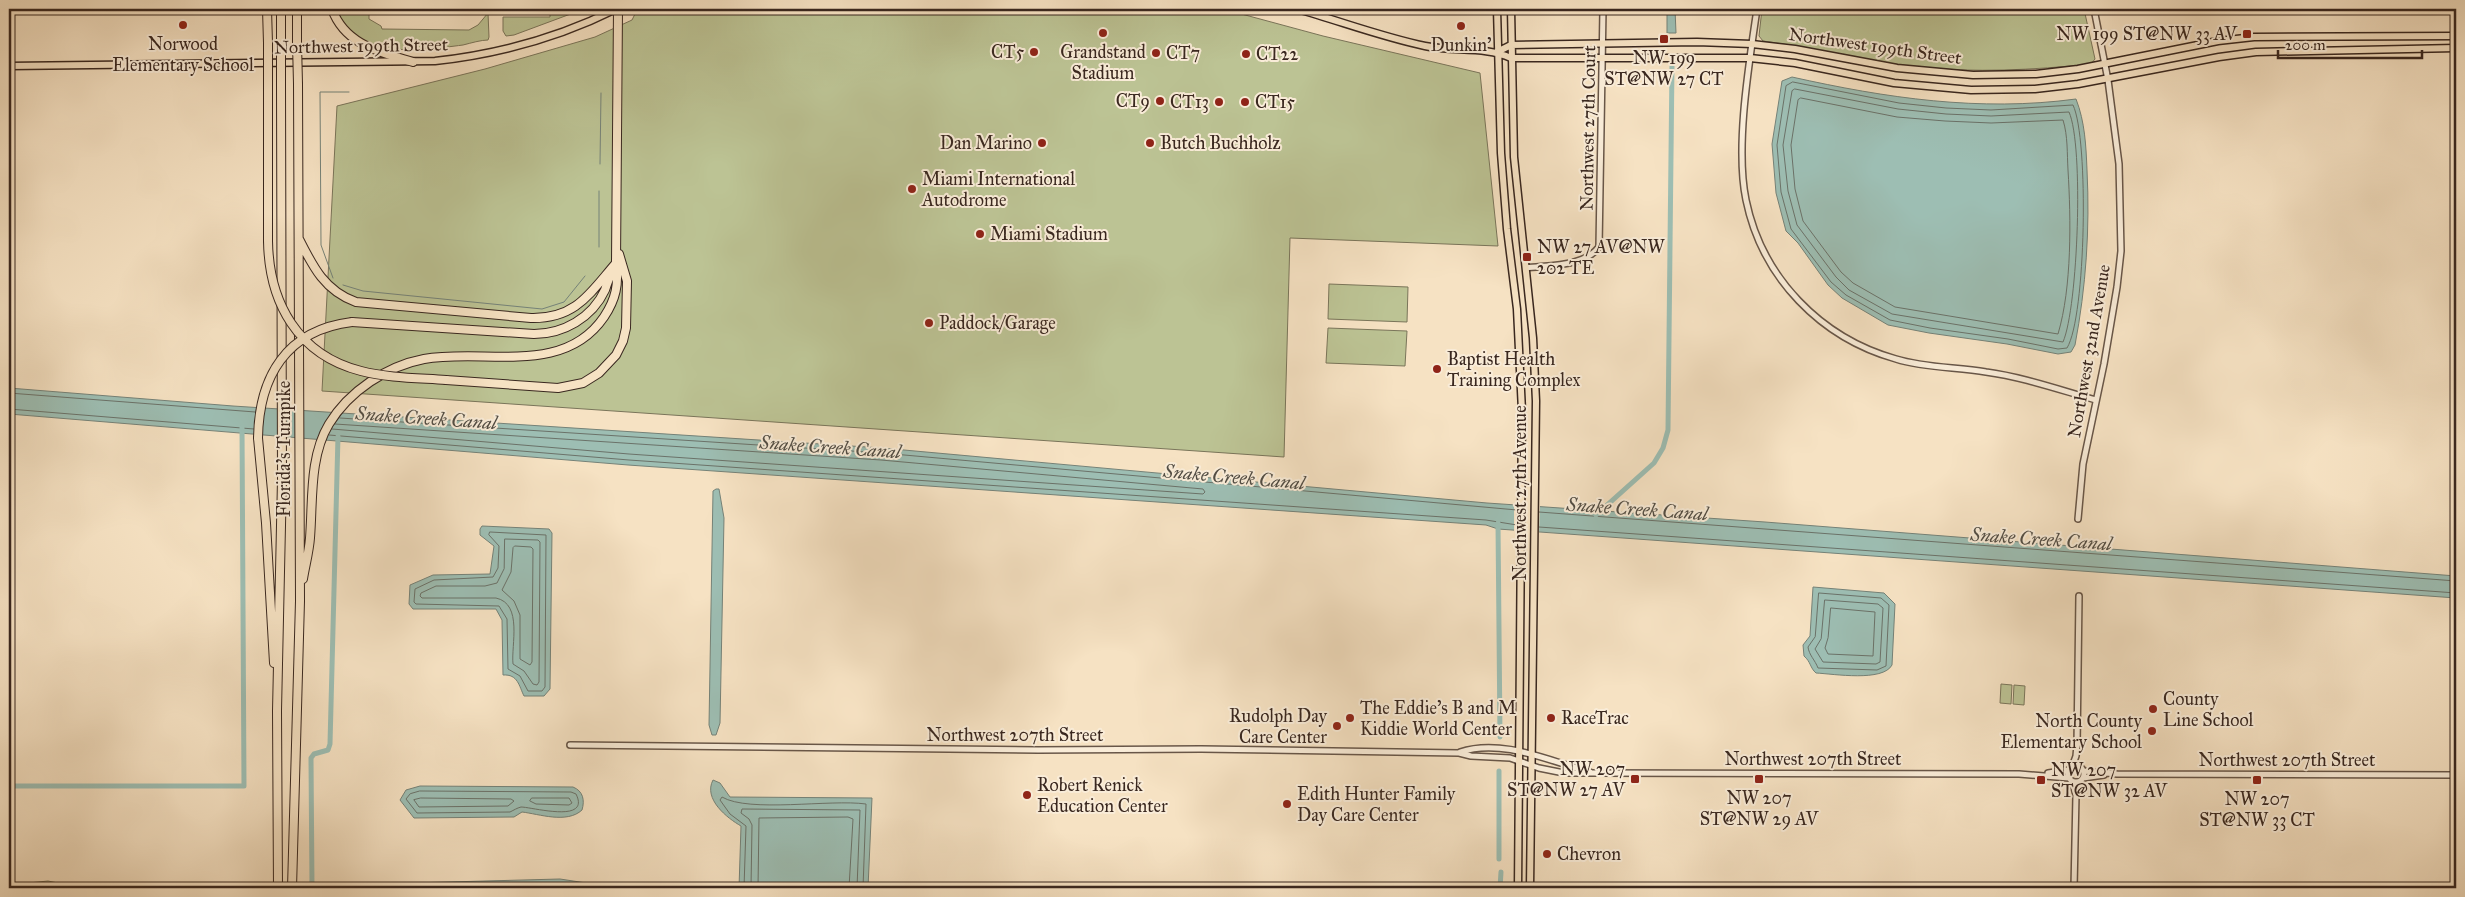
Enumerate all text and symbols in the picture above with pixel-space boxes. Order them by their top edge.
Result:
marker: Norwood Elementary School [177,19,189,31]
marker: Dunkin' [1455,20,1467,32]
street label: Northwest 199th Street [1787,23,1963,69]
place label: NW 199 ST@NW 33 AV [2056,23,2238,45]
marker: Grandstand Stadium [1097,27,1109,39]
marker: NW 199 ST@NW 33 AV [2241,28,2253,40]
scale bar [2278,28,2421,60]
place label: Norwood Elementary School [112,33,254,76]
street label: Northwest 199th Street [274,33,449,59]
marker: NW 199 ST@NW 27 CT [1658,33,1670,45]
place label: Dunkin' [1430,34,1492,56]
text: 200 m [2285,36,2326,54]
place label: CT5 [991,41,1025,63]
place label: Grandstand Stadium [1060,41,1146,84]
place label: CT7 [1166,42,1200,64]
place label: CT22 [1256,43,1298,65]
street label: Northwest 27th Court [1576,44,1600,211]
marker: CT5 [1028,46,1040,58]
marker: CT7 [1150,47,1162,59]
place label: NW 199 ST@NW 27 CT [1604,47,1724,90]
marker: CT22 [1240,48,1252,60]
place label: CT9 [1116,90,1150,112]
place label: CT13 [1170,91,1209,113]
place label: CT15 [1255,91,1296,113]
marker: CT9 [1154,95,1166,107]
marker: CT13 [1213,96,1225,108]
marker: CT15 [1239,96,1251,108]
place label: Dan Marino [940,132,1032,154]
place label: Butch Buchholz [1160,132,1281,154]
marker: Dan Marino [1036,137,1048,149]
marker: Butch Buchholz [1144,137,1156,149]
place label: Miami International Autodrome [921,168,1075,211]
marker: Miami International Autodrome [906,183,918,195]
place label: Miami Stadium [990,223,1108,245]
marker: Miami Stadium [974,228,986,240]
place label: NW 27 AV@NW 202 TE [1537,236,1666,279]
marker: NW 27 AV@NW 202 TE [1521,251,1533,263]
street label: Northwest 32nd Avenue [2063,263,2115,439]
place label: Paddock/Garage [939,312,1056,335]
marker: Paddock/Garage [923,317,935,329]
place label: Baptist Health Training Complex [1447,348,1581,392]
marker: Baptist Health Training Complex [1431,363,1443,375]
street label: Florida's Turnpike [273,381,295,517]
water label: Snake Creek Canal [354,402,499,435]
street label: Northwest 27th Avenue [1509,405,1531,581]
water label: Snake Creek Canal [758,431,903,464]
water label: Snake Creek Canal [1161,459,1307,495]
water label: Snake Creek Canal [1565,493,1710,526]
water label: Snake Creek Canal [1969,523,2114,556]
place label: County Line School [2163,688,2254,731]
place label: The Eddie's B and M Kiddie World Center [1360,697,1516,740]
marker: County Line School [2147,703,2159,715]
place label: Rudolph Day Care Center [1229,705,1328,748]
place label: RaceTrac [1561,707,1629,729]
place label: North County Elementary School [2000,710,2143,753]
marker: The Eddie's B and M Kiddie World Center [1344,712,1356,724]
marker: RaceTrac [1545,712,1557,724]
marker: Rudolph Day Care Center [1331,720,1343,732]
street label: Northwest 207th Street [927,724,1104,746]
marker: North County Elementary School [2146,725,2158,737]
street label: Northwest 207th Street [1725,748,1902,770]
street label: Northwest 207th Street [2199,749,2376,771]
place label: NW 207 ST@NW 27 AV [1507,758,1626,801]
place label: NW 207 ST@NW 32 AV [2051,759,2169,802]
marker: NW 207 ST@NW 27 AV [1629,773,1641,785]
marker: NW 207 ST@NW 29 AV [1753,773,1765,785]
place label: Robert Renick Education Center [1037,774,1168,817]
marker: NW 207 ST@NW 32 AV [2035,774,2047,786]
marker: NW 207 ST@NW 33 CT [2251,774,2263,786]
place label: Edith Hunter Family Day Care Center [1297,783,1456,826]
place label: NW 207 ST@NW 29 AV [1700,787,1820,830]
place label: NW 207 ST@NW 33 CT [2199,788,2315,831]
marker: Robert Renick Education Center [1021,789,1033,801]
marker: Edith Hunter Family Day Care Center [1281,798,1293,810]
place label: Chevron [1557,843,1621,865]
marker: Chevron [1541,848,1553,860]

